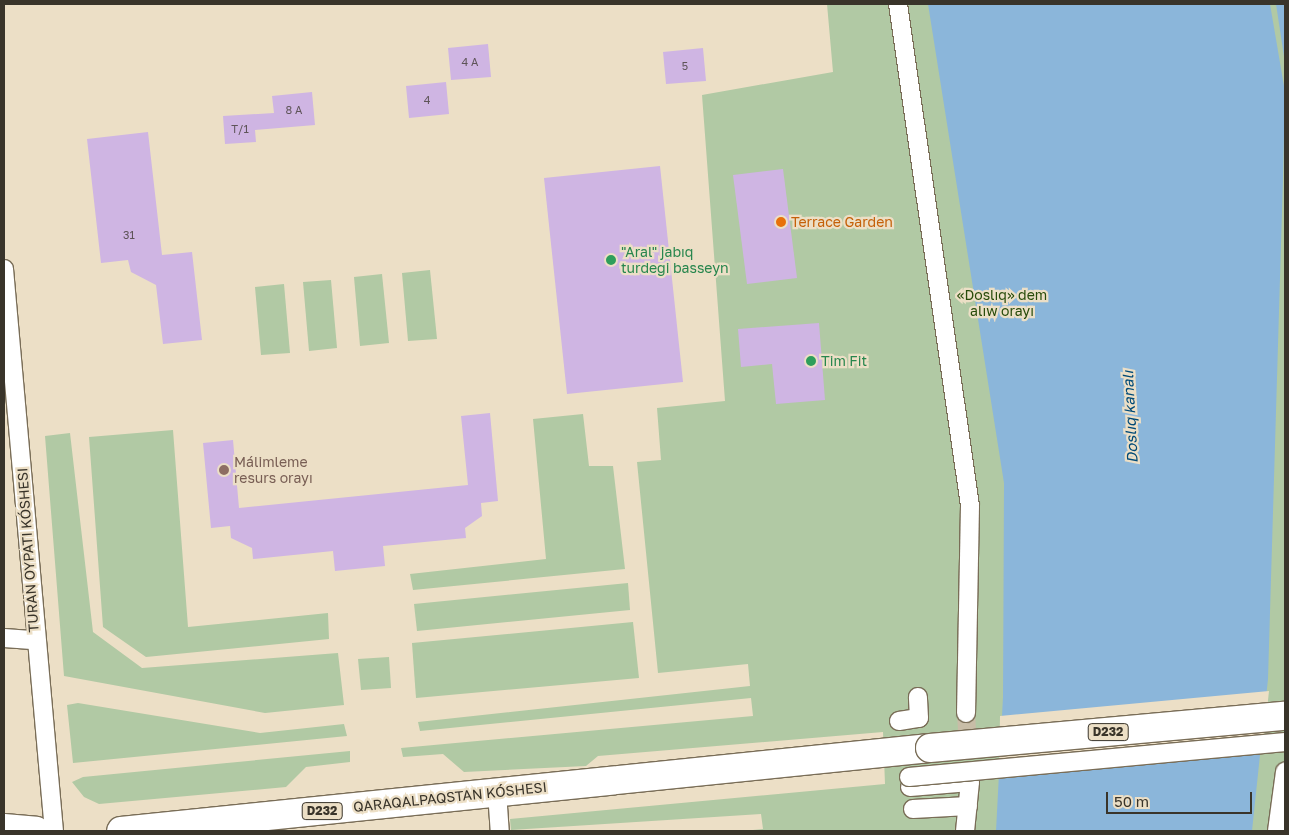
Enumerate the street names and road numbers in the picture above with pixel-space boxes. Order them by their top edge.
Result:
street label: TURAN OYPATI KÓSHESI [14,467,42,633]
road number: D232 [1087,722,1129,742]
street label: QARAQALPAQSTAN KÓSHESI [352,778,548,816]
road number: D232 [301,801,343,820]

